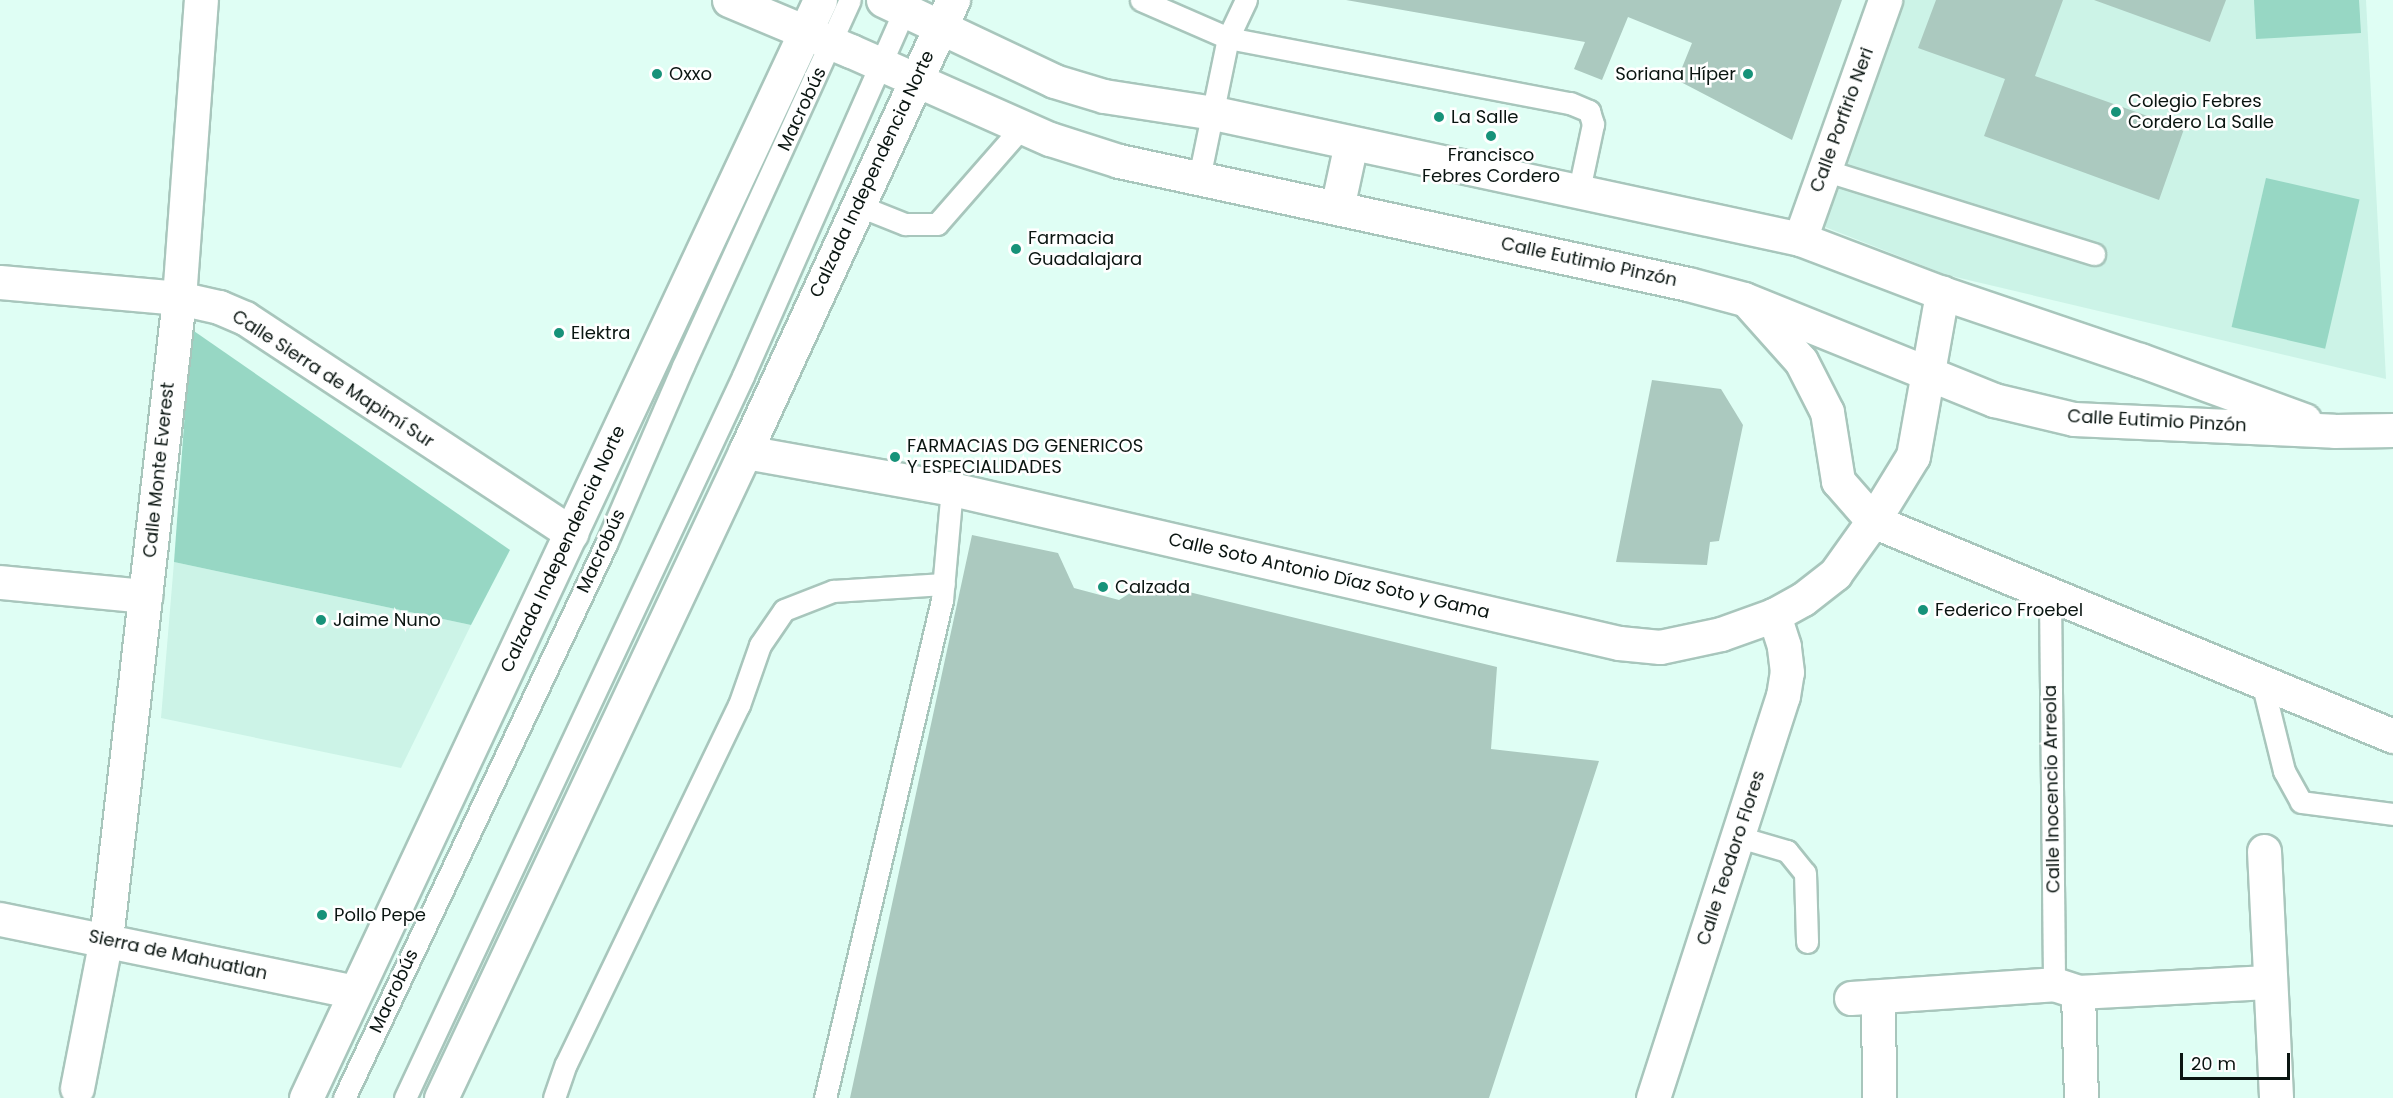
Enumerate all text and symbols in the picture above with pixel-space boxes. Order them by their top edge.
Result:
street label: Calle Porfirio Neri [1806,45,1878,195]
street label: Calzada Independencia Norte [805,47,939,301]
place label: Oxxo [669,63,712,85]
place label: Soriana Híper [1615,63,1736,85]
street label: Macrobús [773,64,831,154]
marker: Oxxo [650,67,664,81]
marker: Soriana Híper [1741,67,1755,81]
place label: Colegio Febres Cordero La Salle [2128,91,2274,134]
marker: Colegio Febres Cordero La Salle [2109,105,2123,119]
place label: La Salle [1451,106,1518,128]
marker: La Salle [1432,110,1446,124]
marker: Francisco Febres Cordero [1484,129,1498,143]
place label: Francisco Febres Cordero [1422,145,1560,188]
place label: Farmacia Guadalajara [1028,228,1142,270]
street label: Calle Eutimio Pinzón [1499,233,1679,291]
marker: Farmacia Guadalajara [1009,242,1023,256]
street label: Calle Sierra de Mapimí Sur [228,306,438,452]
place label: Elektra [571,322,631,344]
marker: Elektra [552,326,566,340]
street label: Calle Monte Everest [139,381,179,559]
street label: Calle Eutimio Pinzón [2067,406,2247,436]
street label: Calzada Independencia Norte [496,422,630,676]
place label: FARMACIAS DG GENERICOS Y ESPECIALIDADES [907,436,1143,478]
marker: FARMACIAS DG GENERICOS Y ESPECIALIDADES [888,450,902,464]
street label: Macrobús [572,506,630,596]
street label: Calle Soto Antonio Díaz Soto y Gama [1166,528,1492,624]
place label: Calzada [1115,576,1190,598]
marker: Calzada [1096,580,1110,594]
place label: Federico Froebel [1935,599,2083,621]
marker: Federico Froebel [1916,603,1930,617]
place label: Jaime Nuno [333,609,441,631]
marker: Jaime Nuno [314,613,328,627]
street label: Calle Inocencio Arreola [2039,685,2065,893]
street label: Calle Teodoro Flores [1693,768,1769,948]
place label: Pollo Pepe [334,904,426,926]
marker: Pollo Pepe [315,908,329,922]
street label: Sierra de Mahuatlan [87,925,269,985]
street label: Macrobús [365,946,423,1036]
scale bar [2183,1041,2292,1079]
text: 20 m [2191,1051,2236,1076]

